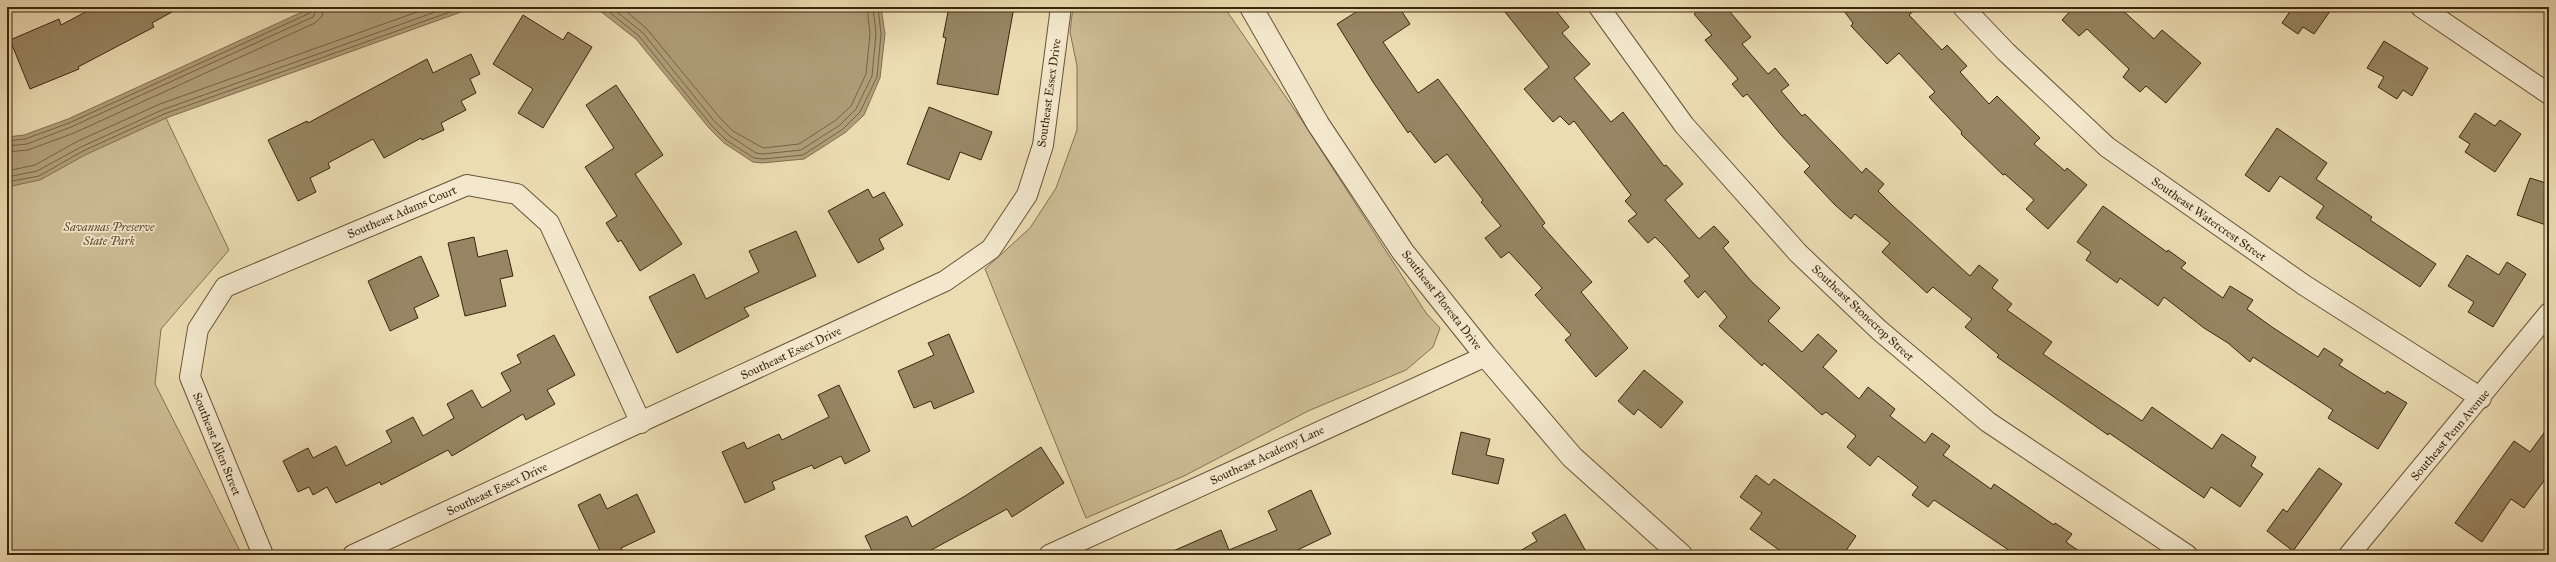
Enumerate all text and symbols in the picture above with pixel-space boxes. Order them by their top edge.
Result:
street label: Southeast Essex Drive [1034,38,1064,148]
street label: Southeast Watercrest Street [2149,174,2270,264]
street label: Southeast Adams Court [345,182,459,241]
park label: Savannas Preserve State Park [63,220,155,248]
street label: Southeast Floresta Drive [1399,248,1485,352]
street label: Southeast Stonecrop Street [1809,262,1917,364]
street label: Southeast Essex Drive [738,324,844,382]
street label: Southeast Penn Avenue [2408,387,2492,483]
street label: Southeast Allen Street [190,390,244,498]
street label: Southeast Academy Lane [1208,422,1326,488]
street label: Southeast Essex Drive [444,460,550,518]

